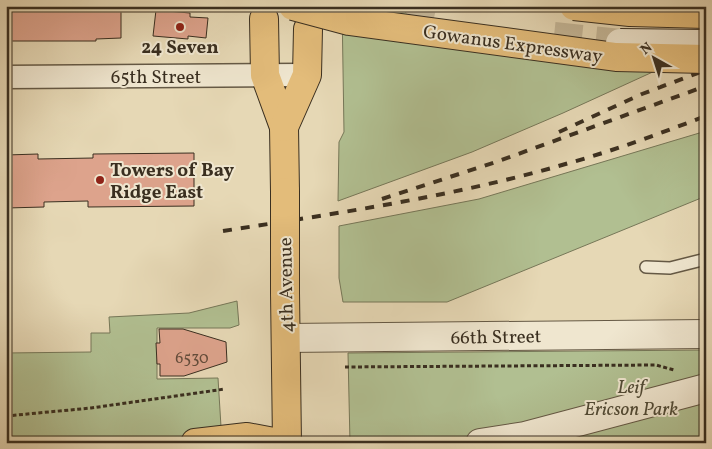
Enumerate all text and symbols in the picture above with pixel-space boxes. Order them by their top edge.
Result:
street label: Gowanus Expressway [421,20,604,70]
marker: 24 Seven [174,21,186,33]
north arrow [630,32,680,82]
place label: 24 Seven [141,35,219,61]
text: N [637,38,657,60]
street label: 65th Street [111,65,201,91]
place label: Towers of Bay Ridge East [110,158,235,206]
marker: Towers of Bay Ridge East [94,174,106,186]
street label: 4th Avenue [273,237,301,333]
street label: 66th Street [450,324,542,352]
house number: 6530 [175,348,209,370]
park label: Leif Ericson Park [584,375,678,423]

